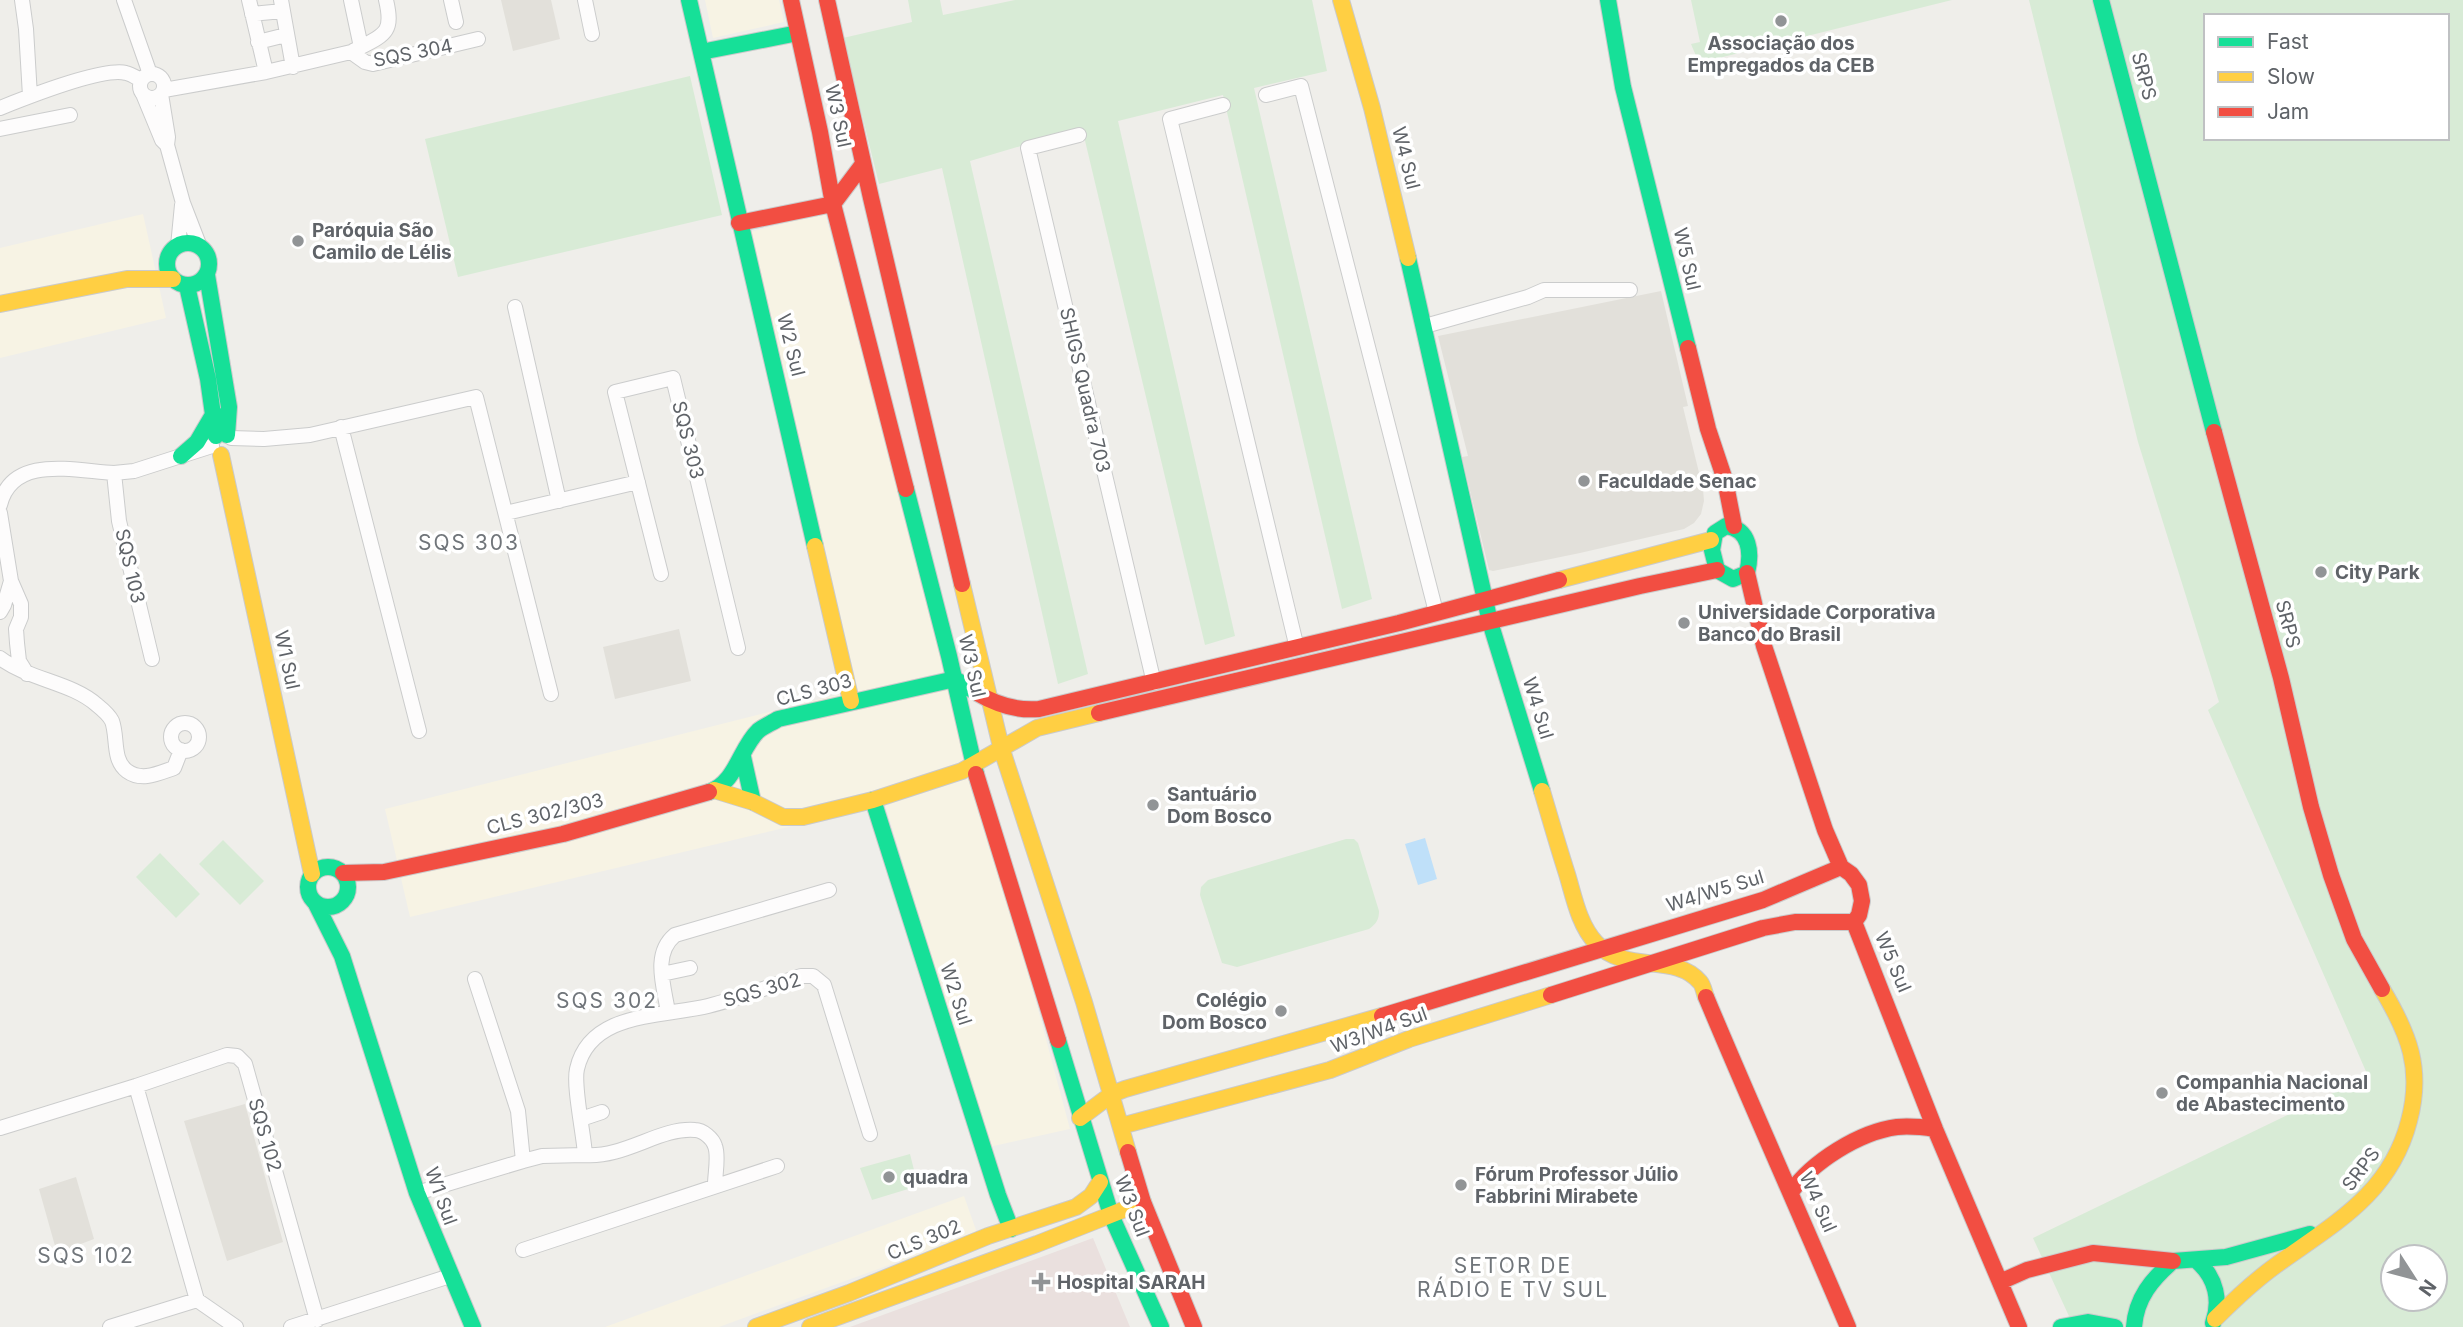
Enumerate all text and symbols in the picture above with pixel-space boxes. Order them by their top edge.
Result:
marker: Associação dos Empregados da CEB [1773,13,1789,29]
legend [2204,14,2449,140]
text: Fast [2267,29,2309,54]
place label: Associação dos Empregados da CEB [1688,32,1874,77]
street label: SQS 304 [371,34,455,72]
street label: SRPS [2127,49,2161,103]
text: Slow [2267,64,2315,89]
street label: W3 Sul [820,82,856,150]
text: Jam [2267,99,2309,124]
street label: W4 Sul [1387,124,1425,192]
place label: Paróquia São Camilo de Lélis [312,219,452,264]
street label: W5 Sul [1669,225,1705,293]
marker: Paróquia São Camilo de Lélis [290,233,306,249]
street label: SHIGS Quadra 703 [1055,305,1115,475]
street label: W2 Sul [772,311,810,379]
street label: SQS 303 [667,399,709,481]
place label: Faculdade Senac [1598,470,1757,493]
marker: Faculdade Senac [1576,473,1592,489]
street label: SQS 103 [110,527,150,605]
district label: SQS 303 [418,530,520,555]
place label: City Park [2335,561,2420,584]
marker: City Park [2313,564,2329,580]
street label: SRPS [2271,597,2305,651]
place label: Universidade Corporativa Banco do Brasil [1698,601,1936,646]
marker: Universidade Corporativa Banco do Brasil [1676,615,1692,631]
street label: W1 Sul [270,628,304,692]
street label: W3 Sul [954,632,990,700]
street label: CLS 303 [774,669,854,711]
street label: W4 Sul [1518,674,1558,742]
place label: Santuário Dom Bosco [1167,783,1272,828]
street label: CLS 302/303 [484,788,606,840]
marker: Santuário Dom Bosco [1145,797,1161,813]
street label: W4/W5 Sul [1663,865,1767,917]
street label: W5 Sul [1870,928,1916,996]
street label: W2 Sul [935,960,977,1028]
street label: SQS 302 [721,968,803,1012]
district label: SQS 302 [556,988,658,1013]
place label: Colégio Dom Bosco [1162,989,1267,1034]
street label: W3/W4 Sul [1328,1002,1430,1058]
marker: Colégio Dom Bosco [1273,1003,1289,1019]
place label: Companhia Nacional de Abastecimento [2176,1071,2368,1116]
marker: Companhia Nacional de Abastecimento [2154,1085,2170,1101]
street label: SQS 102 [244,1096,286,1174]
street label: SRPS [2337,1143,2385,1195]
place label: Fórum Professor Júlio Fabbrini Mirabete [1475,1163,1678,1208]
street label: W1 Sul [420,1164,462,1228]
place label: quadra [903,1166,968,1189]
street label: W4 Sul [1795,1168,1841,1236]
marker: quadra [881,1169,897,1185]
street label: W3 Sul [1110,1172,1154,1240]
marker: Fórum Professor Júlio Fabbrini Mirabete [1453,1177,1469,1193]
street label: CLS 302 [884,1215,964,1265]
district label: SQS 102 [37,1243,135,1268]
north arrow [2379,1243,2449,1313]
district label: SETOR DE RÁDIO E TV SUL [1417,1253,1609,1302]
place label: Hospital SARAH [1057,1271,1206,1294]
marker: Hospital SARAH [1031,1272,1051,1292]
text: N [2414,1275,2441,1300]

